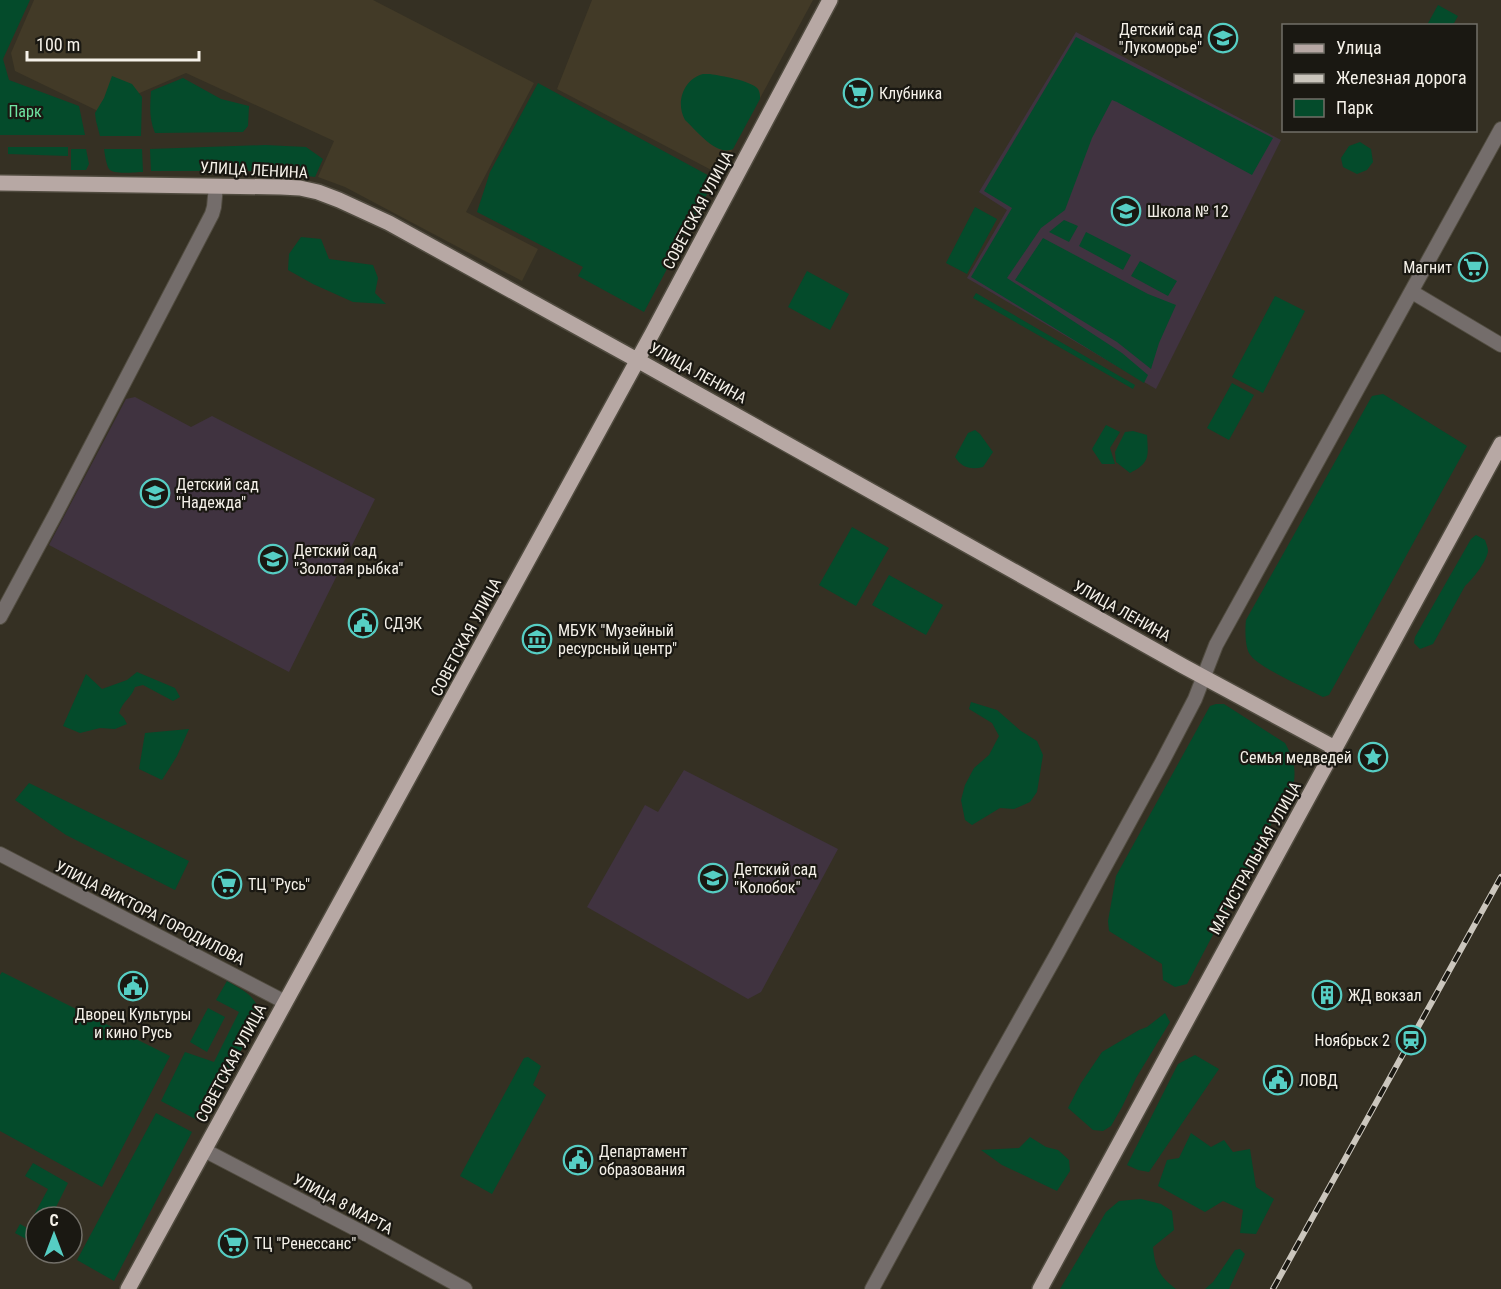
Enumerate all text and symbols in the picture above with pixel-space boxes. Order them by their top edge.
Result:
place label: Детский сад "Лукоморье" [1118,20,1202,57]
school or university icon: Детский сад "Лукоморье" [1207,22,1239,54]
scale bar [27,24,200,62]
legend [1282,24,1477,132]
text: 100 m [36,34,80,55]
text: Улица [1336,37,1382,58]
text: Железная дорога [1336,67,1467,88]
supermarket icon: Клубника [842,77,874,109]
place label: Клубника [879,84,942,103]
text: Парк [1336,97,1374,118]
park label: Парк [8,102,42,121]
street label: СОВЕТСКАЯ УЛИЦА [659,148,737,272]
street label: УЛИЦА ЛЕНИНА [199,158,309,182]
school or university icon: Школа № 12 [1110,195,1142,227]
place label: Школа № 12 [1147,202,1229,221]
supermarket icon: Магнит [1457,251,1489,283]
place label: Магнит [1403,258,1452,277]
street label: УЛИЦА ЛЕНИНА [646,338,750,408]
place label: Детский сад "Надежда" [176,475,259,512]
school or university icon: Детский сад "Надежда" [139,477,171,509]
place label: Детский сад "Золотая рыбка" [294,541,403,578]
school or university icon: Детский сад "Золотая рыбка" [257,543,289,575]
street label: СОВЕТСКАЯ УЛИЦА [427,575,505,699]
street label: УЛИЦА ЛЕНИНА [1070,576,1174,646]
public building icon: СДЭК [347,607,379,639]
place label: СДЭК [384,614,422,633]
place label: МБУК "Музейный ресурсный центр" [558,621,677,658]
museum icon: МБУК "Музейный ресурсный центр" [521,623,553,655]
place icon: Семья медведей [1357,741,1389,773]
place label: Семья медведей [1240,748,1352,767]
street label: МАГИСТРАЛЬНАЯ УЛИЦА [1205,778,1305,938]
street label: УЛИЦА ВИКТОРА ГОРОДИЛОВА [52,857,248,969]
place label: Детский сад "Колобок" [734,860,817,897]
school or university icon: Детский сад "Колобок" [697,862,729,894]
supermarket icon: ТЦ "Русь" [211,868,243,900]
place label: ТЦ "Русь" [248,875,310,894]
public building icon: Дворец Культуры и кино Русь [117,970,149,1002]
building icon: ЖД вокзал [1311,979,1343,1011]
place label: ЖД вокзал [1348,986,1422,1005]
street label: СОВЕТСКАЯ УЛИЦА [192,1001,270,1125]
place label: Дворец Культуры и кино Русь [75,1005,191,1042]
station icon: Ноябрьск 2 [1395,1024,1427,1056]
place label: Ноябрьск 2 [1315,1031,1390,1050]
public building icon: ЛОВД [1262,1064,1294,1096]
place label: ЛОВД [1299,1071,1338,1090]
place label: Департамент образования [599,1142,687,1179]
public building icon: Департамент образования [562,1144,594,1176]
street label: УЛИЦА 8 МАРТА [290,1170,396,1238]
north arrow [24,1205,84,1265]
text: С [49,1211,59,1230]
supermarket icon: ТЦ "Ренессанс" [217,1227,249,1259]
place label: ТЦ "Ренессанс" [254,1234,356,1253]

